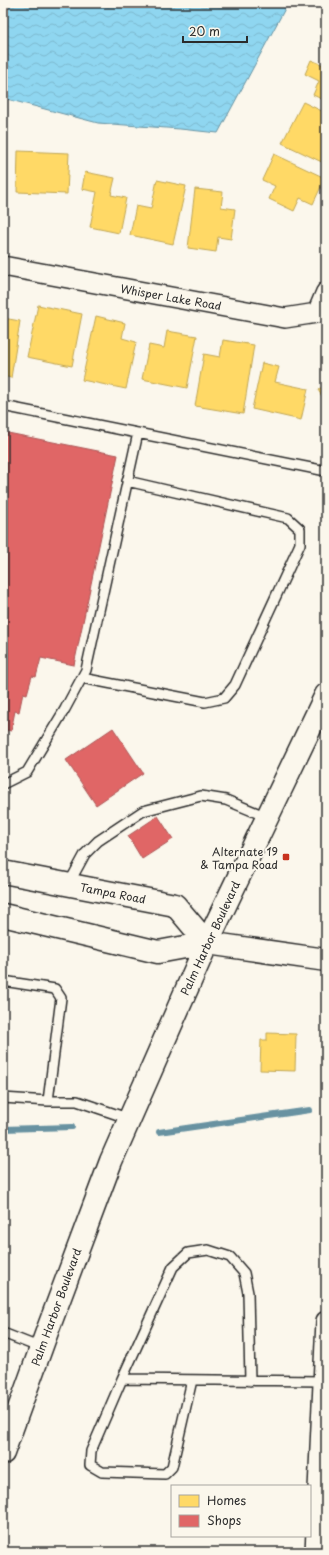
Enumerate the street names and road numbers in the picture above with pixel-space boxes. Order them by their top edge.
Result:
street label: Whisper Lake Road [119,280,223,314]
street label: Tampa Road [79,878,147,908]
street label: Palm Harbor Boulevard [176,878,244,998]
street label: Palm Harbor Boulevard [27,1246,85,1368]

